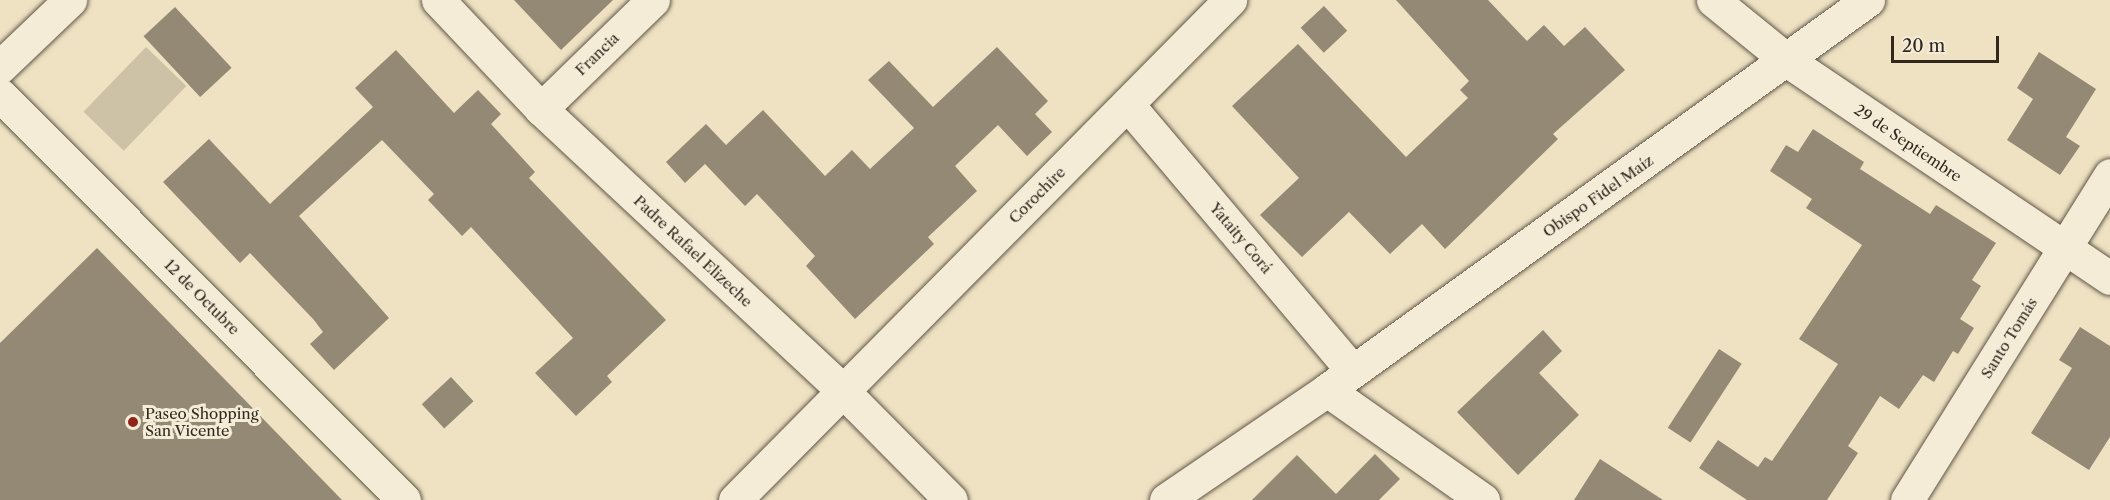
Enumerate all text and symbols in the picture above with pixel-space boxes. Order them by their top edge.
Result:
scale bar [1894,24,2002,62]
street label: Francia [571,29,623,79]
text: 20 m [1902,35,1945,57]
street label: 29 de Septiembre [1851,100,1965,186]
street label: Obispo Fidel Maíz [1539,151,1657,241]
street label: Corochire [1005,163,1069,227]
street label: Padre Rafael Elizeche [630,191,756,311]
street label: Yataity Corá [1206,199,1276,277]
street label: 12 de Octubre [161,256,243,338]
street label: Santo Tomás [1977,294,2041,382]
place label: Paseo Shopping San Vicente [145,404,259,439]
marker: Paseo Shopping San Vicente [126,415,140,429]

